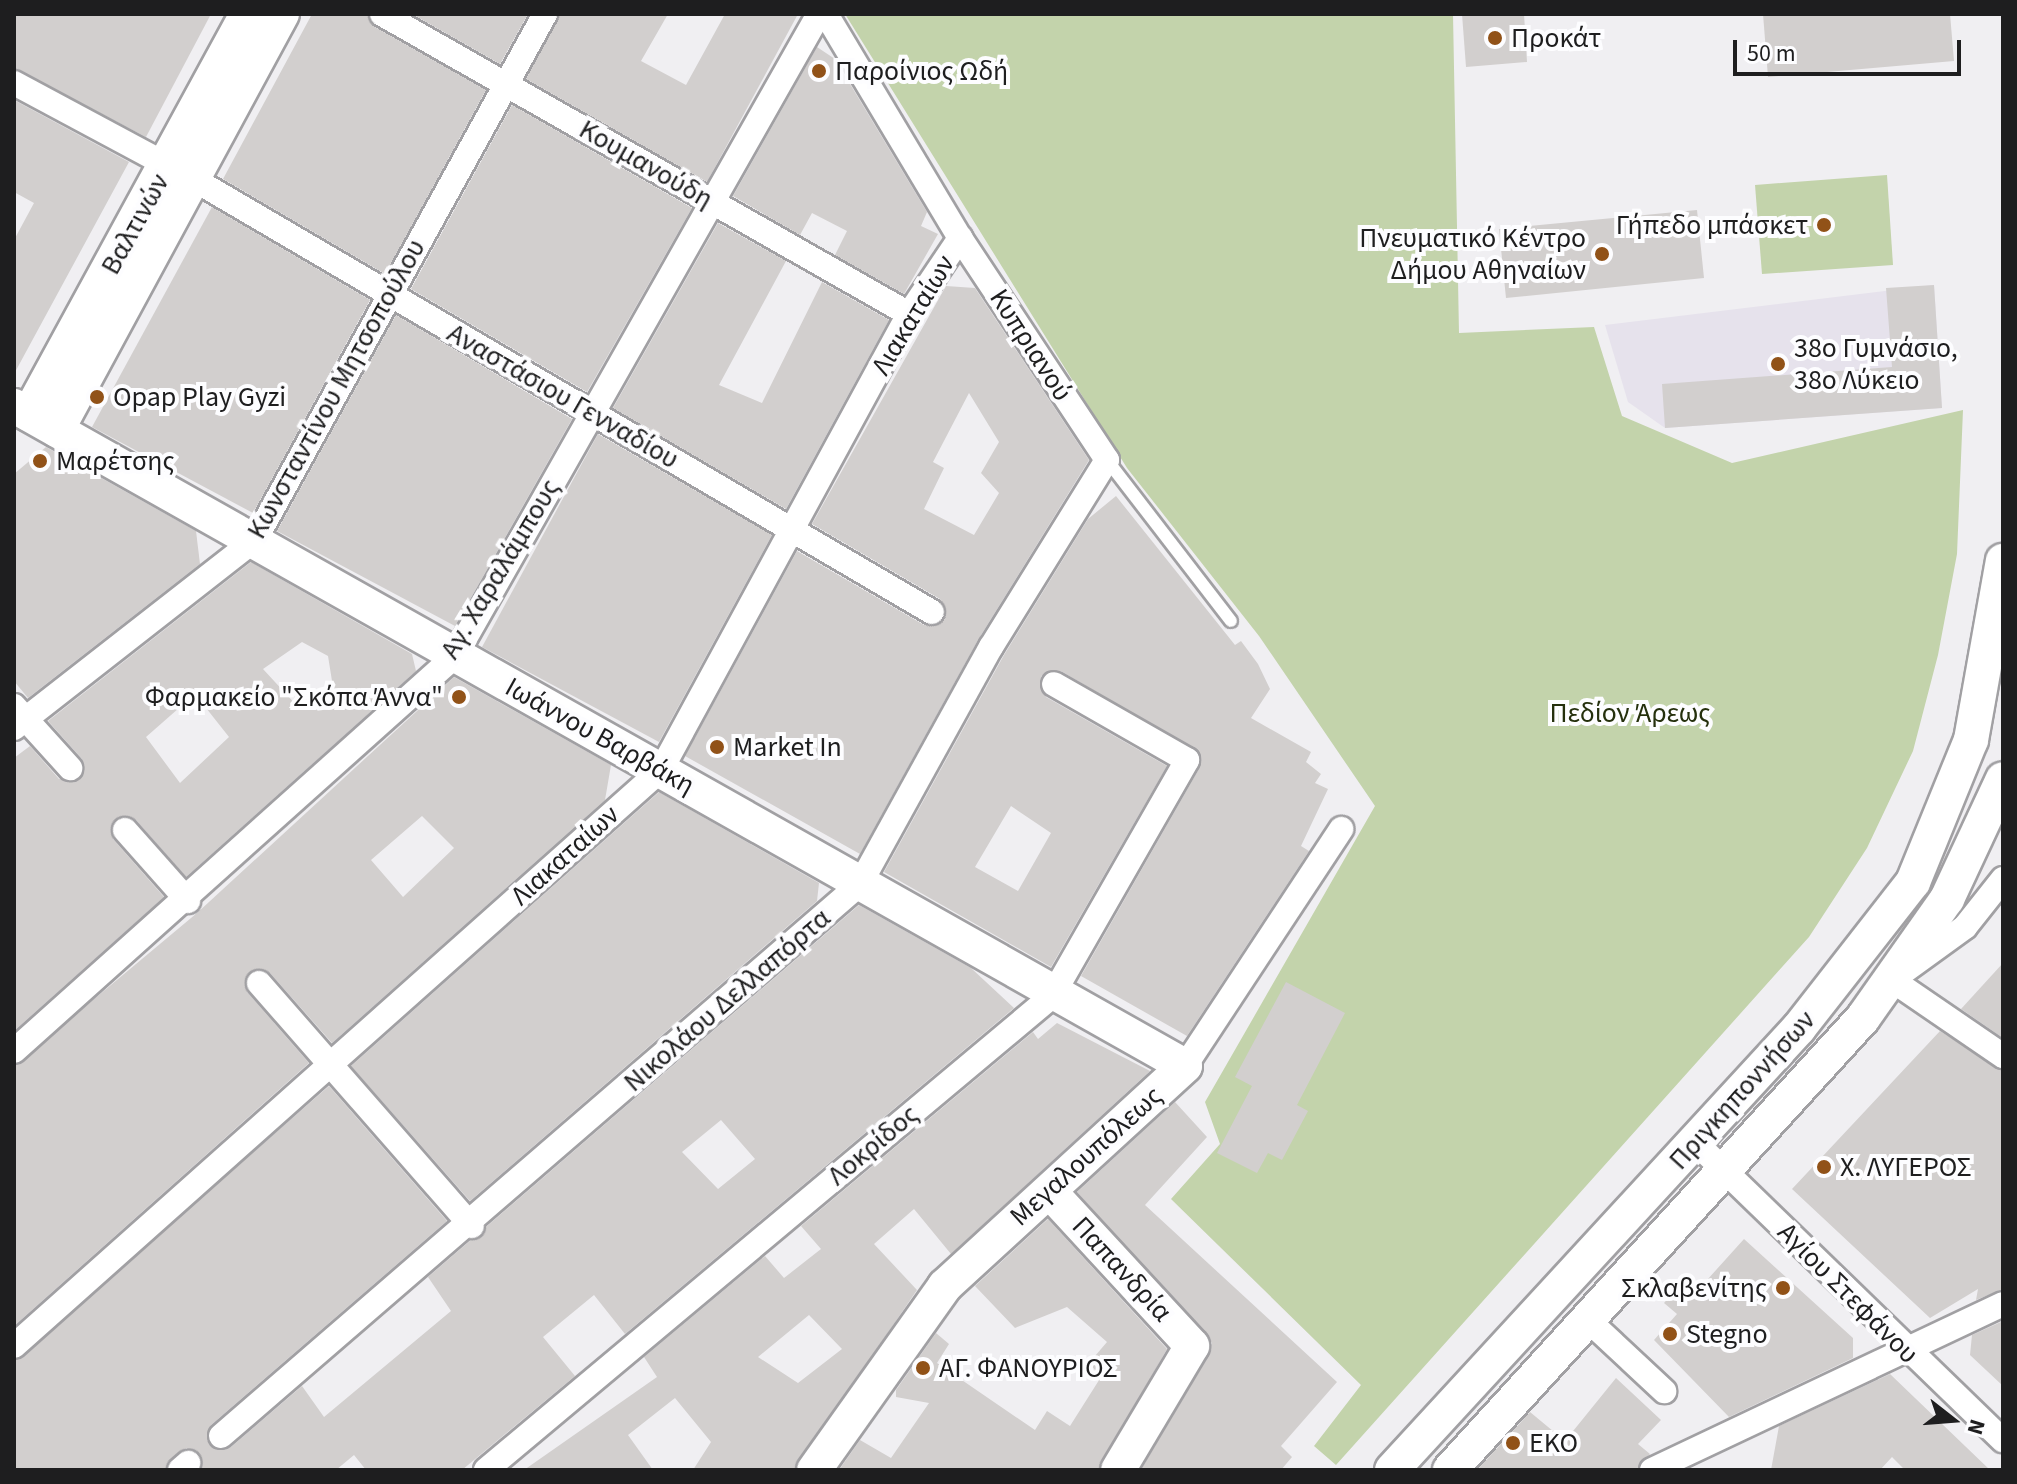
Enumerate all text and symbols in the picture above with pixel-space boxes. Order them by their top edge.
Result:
place label: Προκάτ [1511,21,1601,55]
scale bar [1737,24,1965,74]
marker: Προκάτ [1486,29,1504,47]
text: 50 m [1747,36,1796,71]
place label: Παροίνιος Ωδή [835,54,1008,88]
marker: Παροίνιος Ωδή [810,62,828,80]
street label: Κουμανούδη [573,112,719,216]
street label: Βαλτινών [94,168,176,280]
place label: Γήπεδο μπάσκετ [1616,208,1808,242]
marker: Γήπεδο μπάσκετ [1815,216,1833,234]
place label: Πνευματικό Κέντρο Δήμου Αθηναίων [1359,221,1586,287]
street label: Κωνσταντίνου Μητσοπούλου [240,233,432,545]
marker: Πνευματικό Κέντρο Δήμου Αθηναίων [1593,245,1611,263]
street label: Λιακαταίων [864,249,962,381]
street label: Κυπριανού [982,283,1080,407]
street label: Αναστάσιου Γενναδίου [441,316,685,476]
place label: 38ο Γυμνάσιο, 38ο Λύκειο [1794,331,1958,397]
marker: 38ο Γυμνάσιο, 38ο Λύκειο [1769,355,1787,373]
place label: Opap Play Gyzi [113,380,286,414]
marker: Opap Play Gyzi [88,388,106,406]
place label: Μαρέτσης [56,444,175,478]
marker: Μαρέτσης [31,452,49,470]
street label: Αγ. Χαραλάμπους [433,473,567,665]
street label: Ιωάννου Βαρβάκη [500,670,700,802]
place label: Φαρμακείο "Σκόπα Άννα" [145,680,443,714]
marker: Φαρμακείο "Σκόπα Άννα" [450,688,468,706]
park label: Πεδίον Άρεως [1550,696,1710,730]
place label: Market In [733,730,842,764]
marker: Market In [708,738,726,756]
street label: Λιακαταίων [504,798,626,912]
street label: Νικολάου Δελλαπόρτα [617,901,837,1099]
street label: Πριγκηποννήσων [1662,1004,1822,1176]
street label: Μεγαλουπόλεως [1003,1079,1169,1233]
street label: Λοκρίδος [821,1097,925,1193]
place label: Χ. ΛΥΓΕΡΟΣ [1840,1150,1971,1184]
marker: Χ. ΛΥΓΕΡΟΣ [1815,1158,1833,1176]
street label: Παπανδρία [1065,1210,1179,1328]
street label: Αγίου Στεφάνου [1771,1216,1925,1370]
place label: Σκλαβενίτης [1621,1271,1767,1305]
marker: Σκλαβενίτης [1774,1279,1792,1297]
place label: Stegno [1686,1317,1768,1351]
marker: Stegno [1661,1325,1679,1343]
place label: ΑΓ. ΦΑΝΟΥΡΙΟΣ [939,1351,1118,1385]
marker: ΑΓ. ΦΑΝΟΥΡΙΟΣ [914,1359,932,1377]
north arrow [1913,1380,1993,1460]
text: N [1959,1415,1993,1439]
place label: EKO [1529,1426,1578,1460]
marker: EKO [1504,1434,1522,1452]

